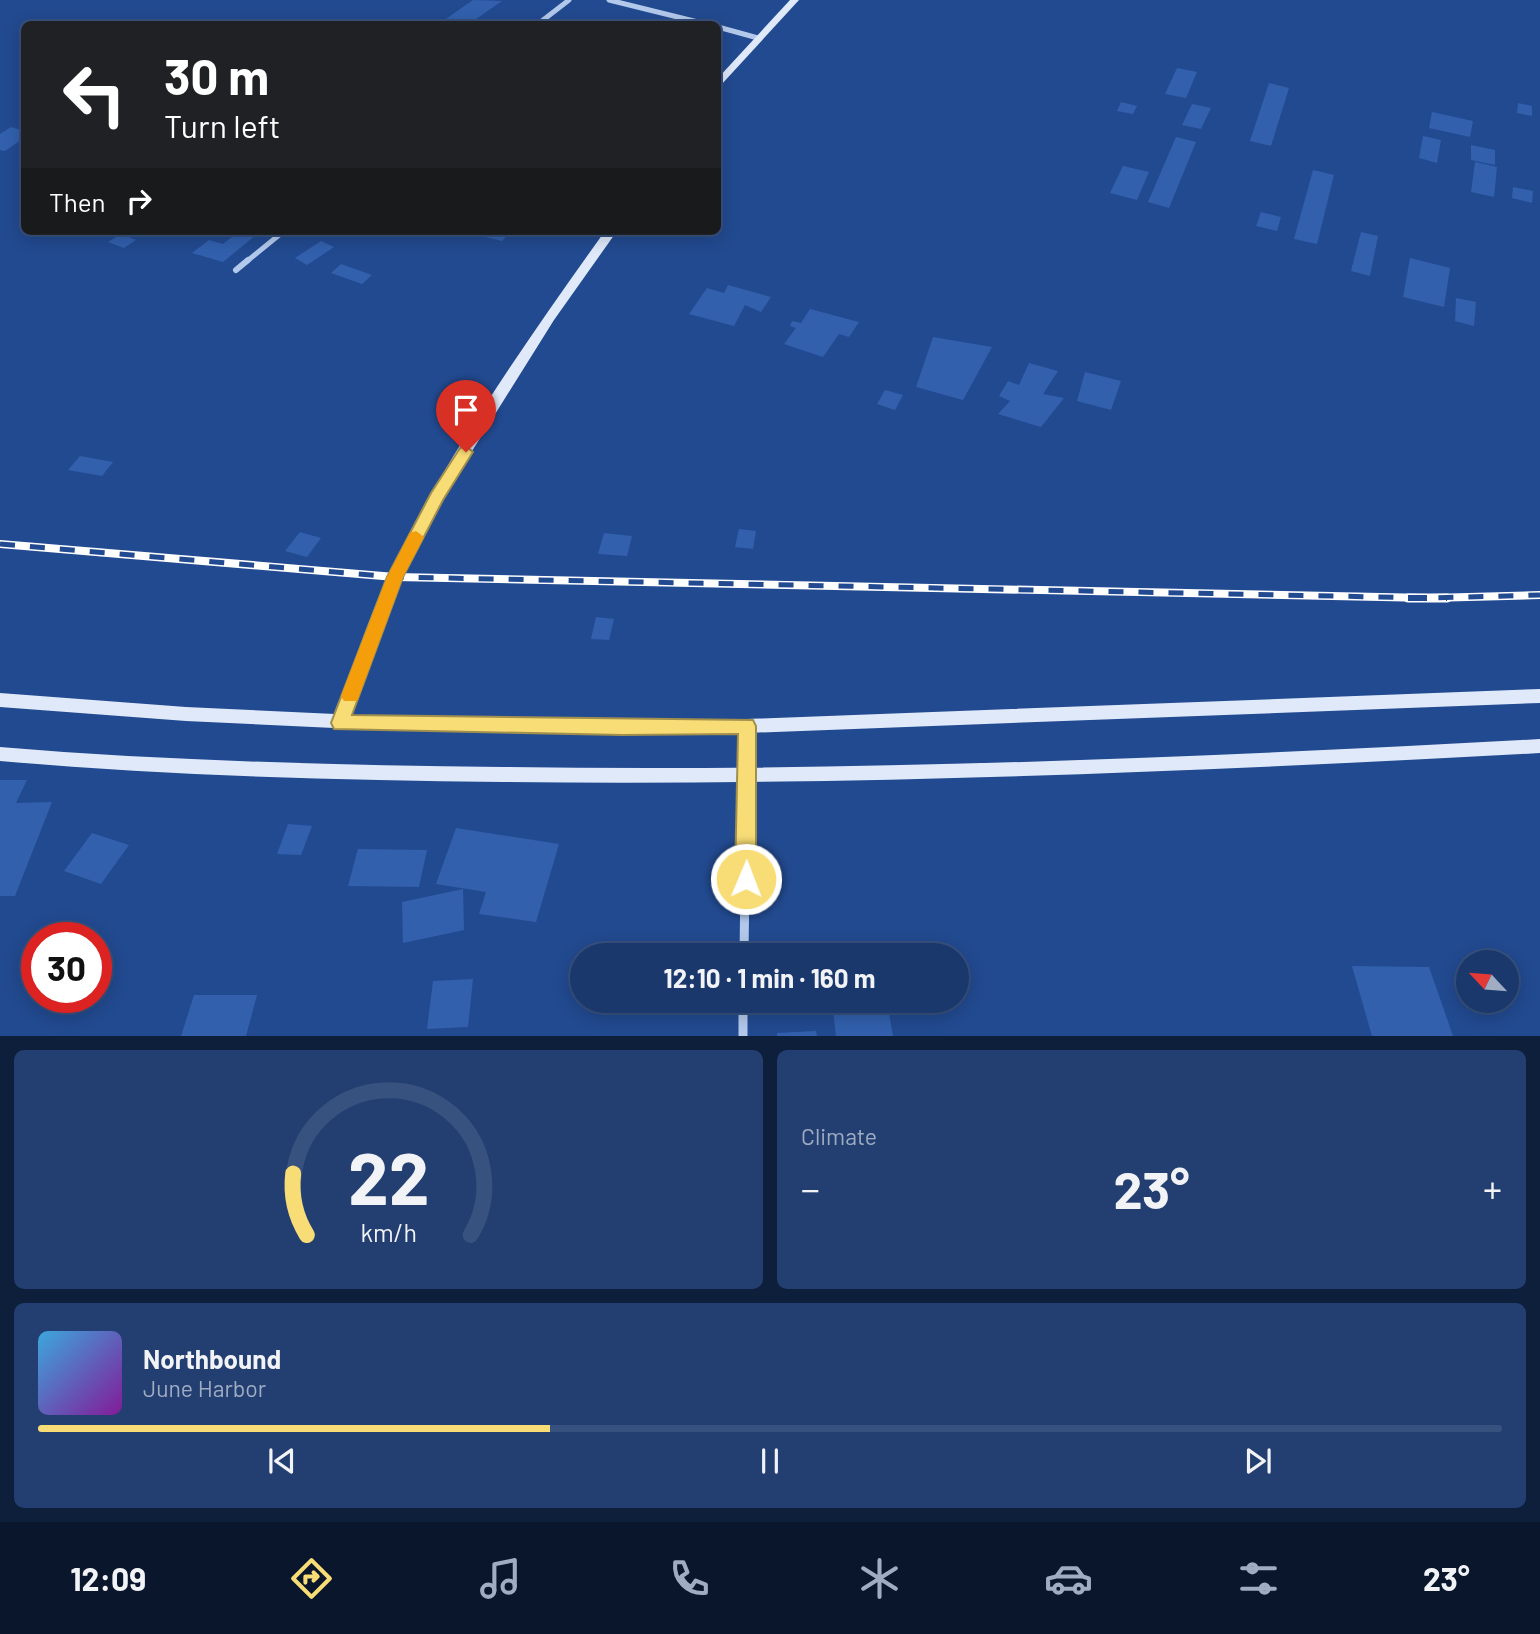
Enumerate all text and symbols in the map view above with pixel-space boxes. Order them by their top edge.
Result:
text: 30 m [164,46,269,105]
icon: left [49,49,140,140]
text: Turn left [164,106,281,144]
icon: right [120,182,158,220]
text: Then [49,186,106,217]
pin [436,380,496,452]
icon: arrive [447,391,485,429]
position arrow [709,842,783,916]
speed limit sign: 30 [21,922,112,1013]
north arrow [1456,950,1519,1013]
map controls [1456,950,1519,1013]
text: 12:10 · 1 min · 160 m [663,962,876,993]
text: Climate [801,1122,877,1150]
text: 22 [348,1133,429,1221]
text: 23° [1113,1157,1190,1219]
text: − [801,1165,820,1211]
text: + [1483,1165,1502,1211]
text: km/h [360,1217,417,1247]
text: Northbound [143,1343,281,1374]
text: June Harbor [143,1374,266,1402]
icon: previous [263,1442,301,1480]
icon: pause [751,1442,789,1480]
icon: next [1239,1442,1277,1480]
icon: directions [287,1554,336,1603]
icon: music [476,1554,525,1603]
icon: phone [665,1554,714,1603]
icon: climate [855,1554,904,1603]
icon: car [1044,1554,1093,1603]
icon: filters [1234,1554,1283,1603]
text: 12:09 [70,1559,146,1597]
text: 23° [1423,1559,1470,1597]

